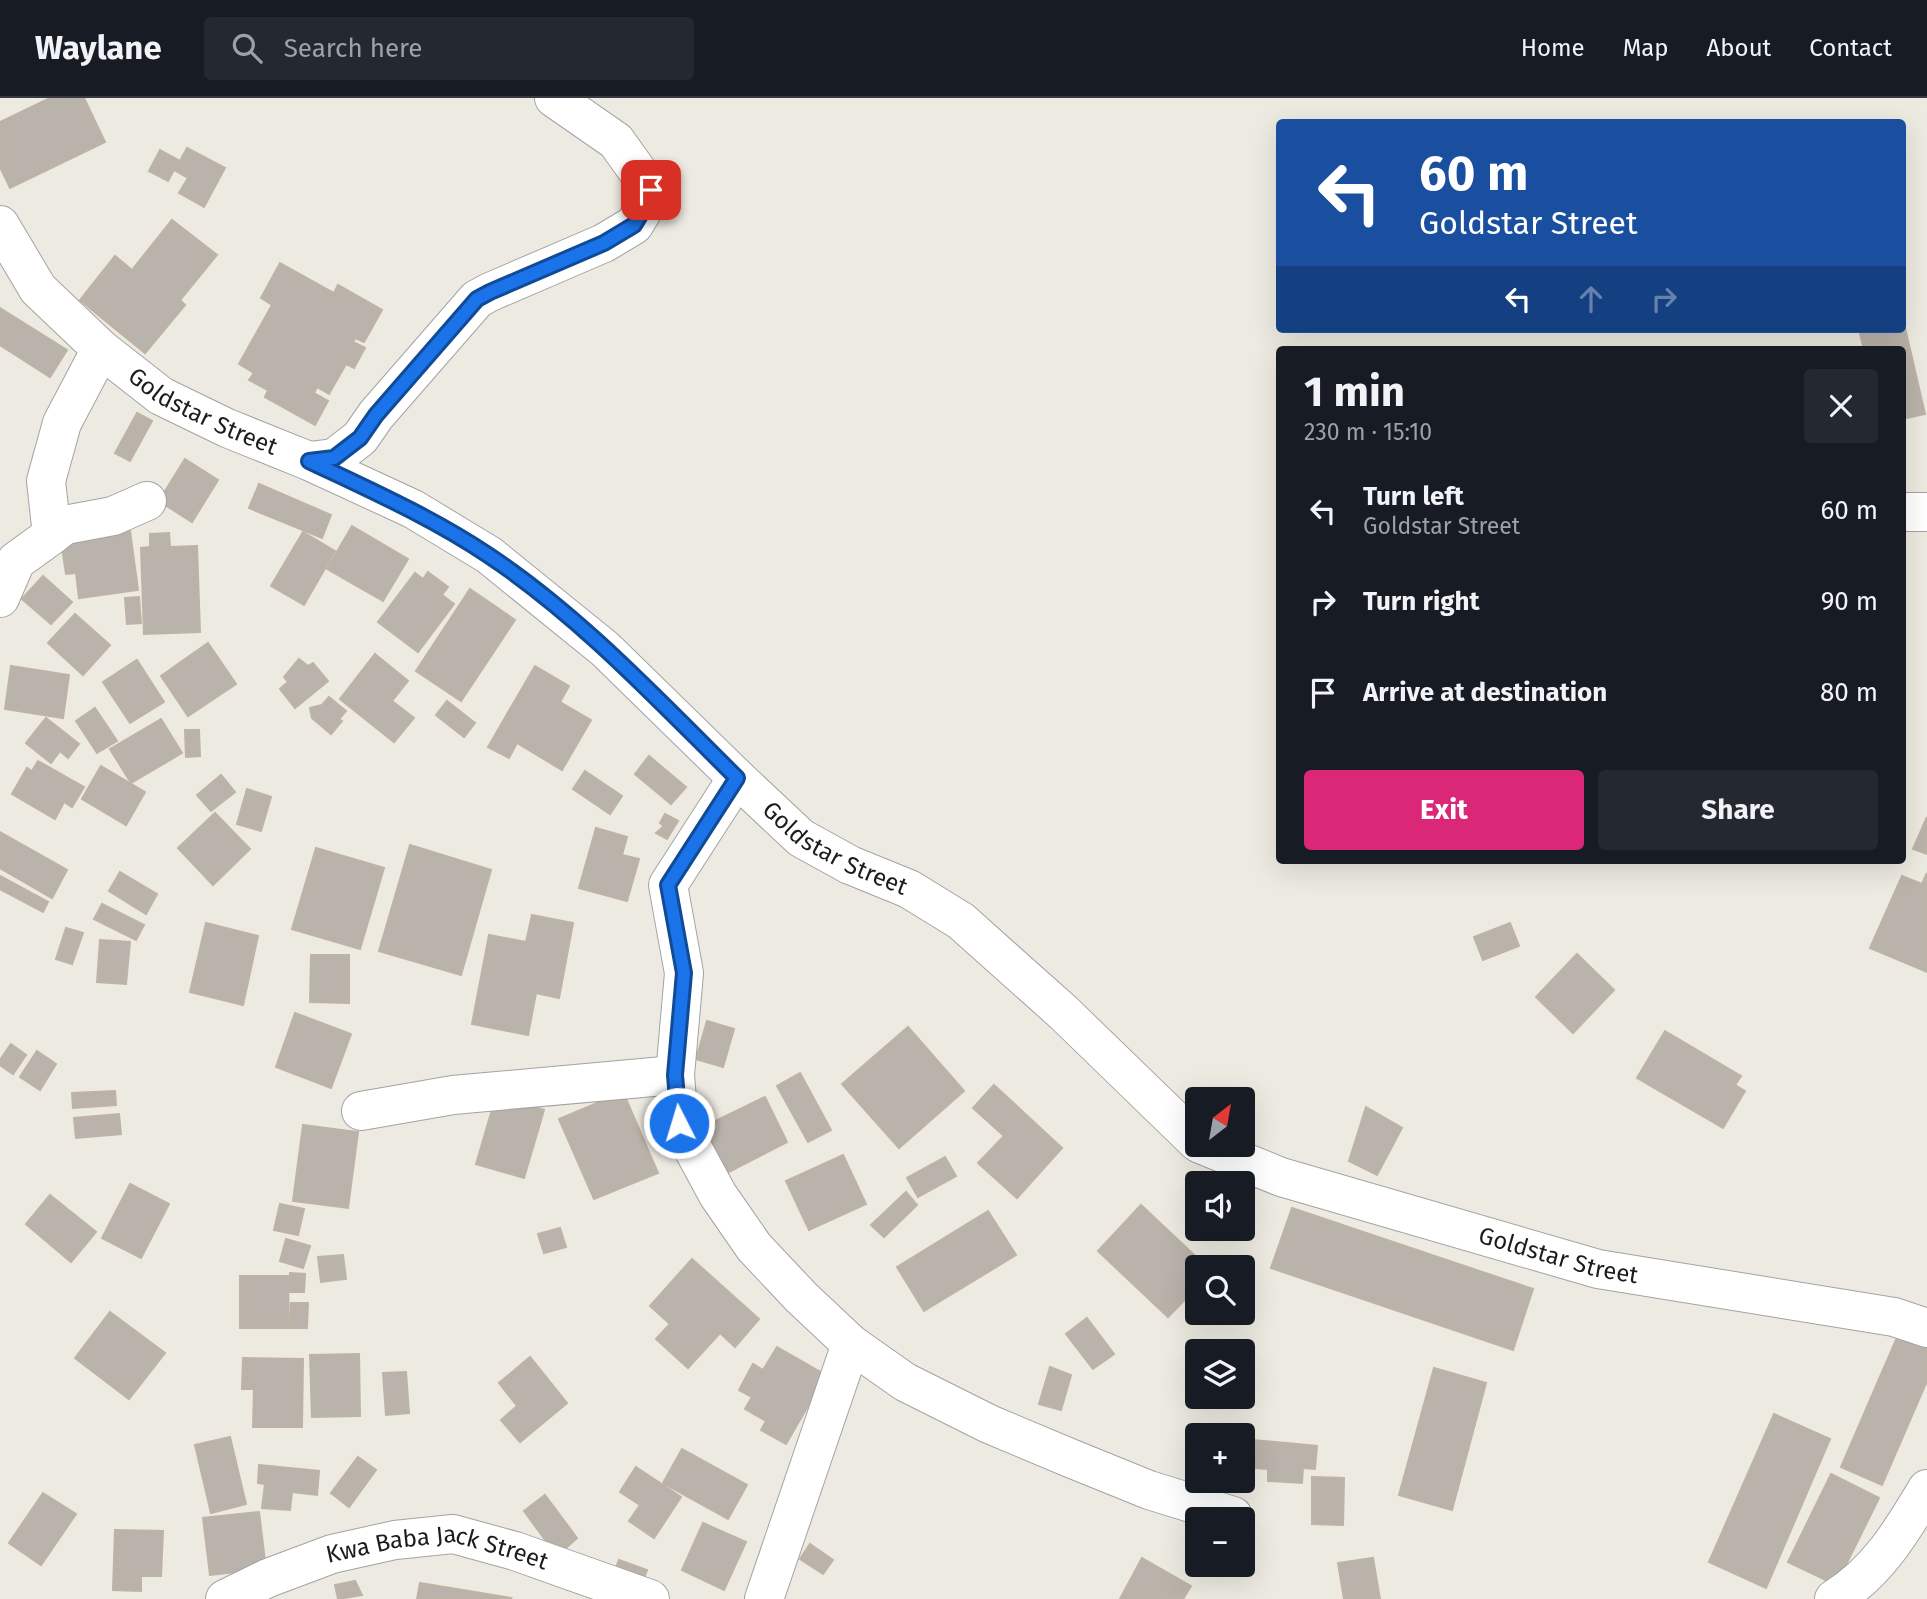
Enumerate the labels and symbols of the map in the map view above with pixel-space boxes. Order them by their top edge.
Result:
pin [621,160,681,220]
street label: Goldstar Street [123,362,282,461]
street label: Goldstar Street [757,795,912,901]
position arrow [642,1086,716,1160]
north arrow [1185,1087,1255,1157]
street label: Goldstar Street [1475,1221,1641,1289]
street label: Kwa Baba Jack Street [323,1520,552,1576]

